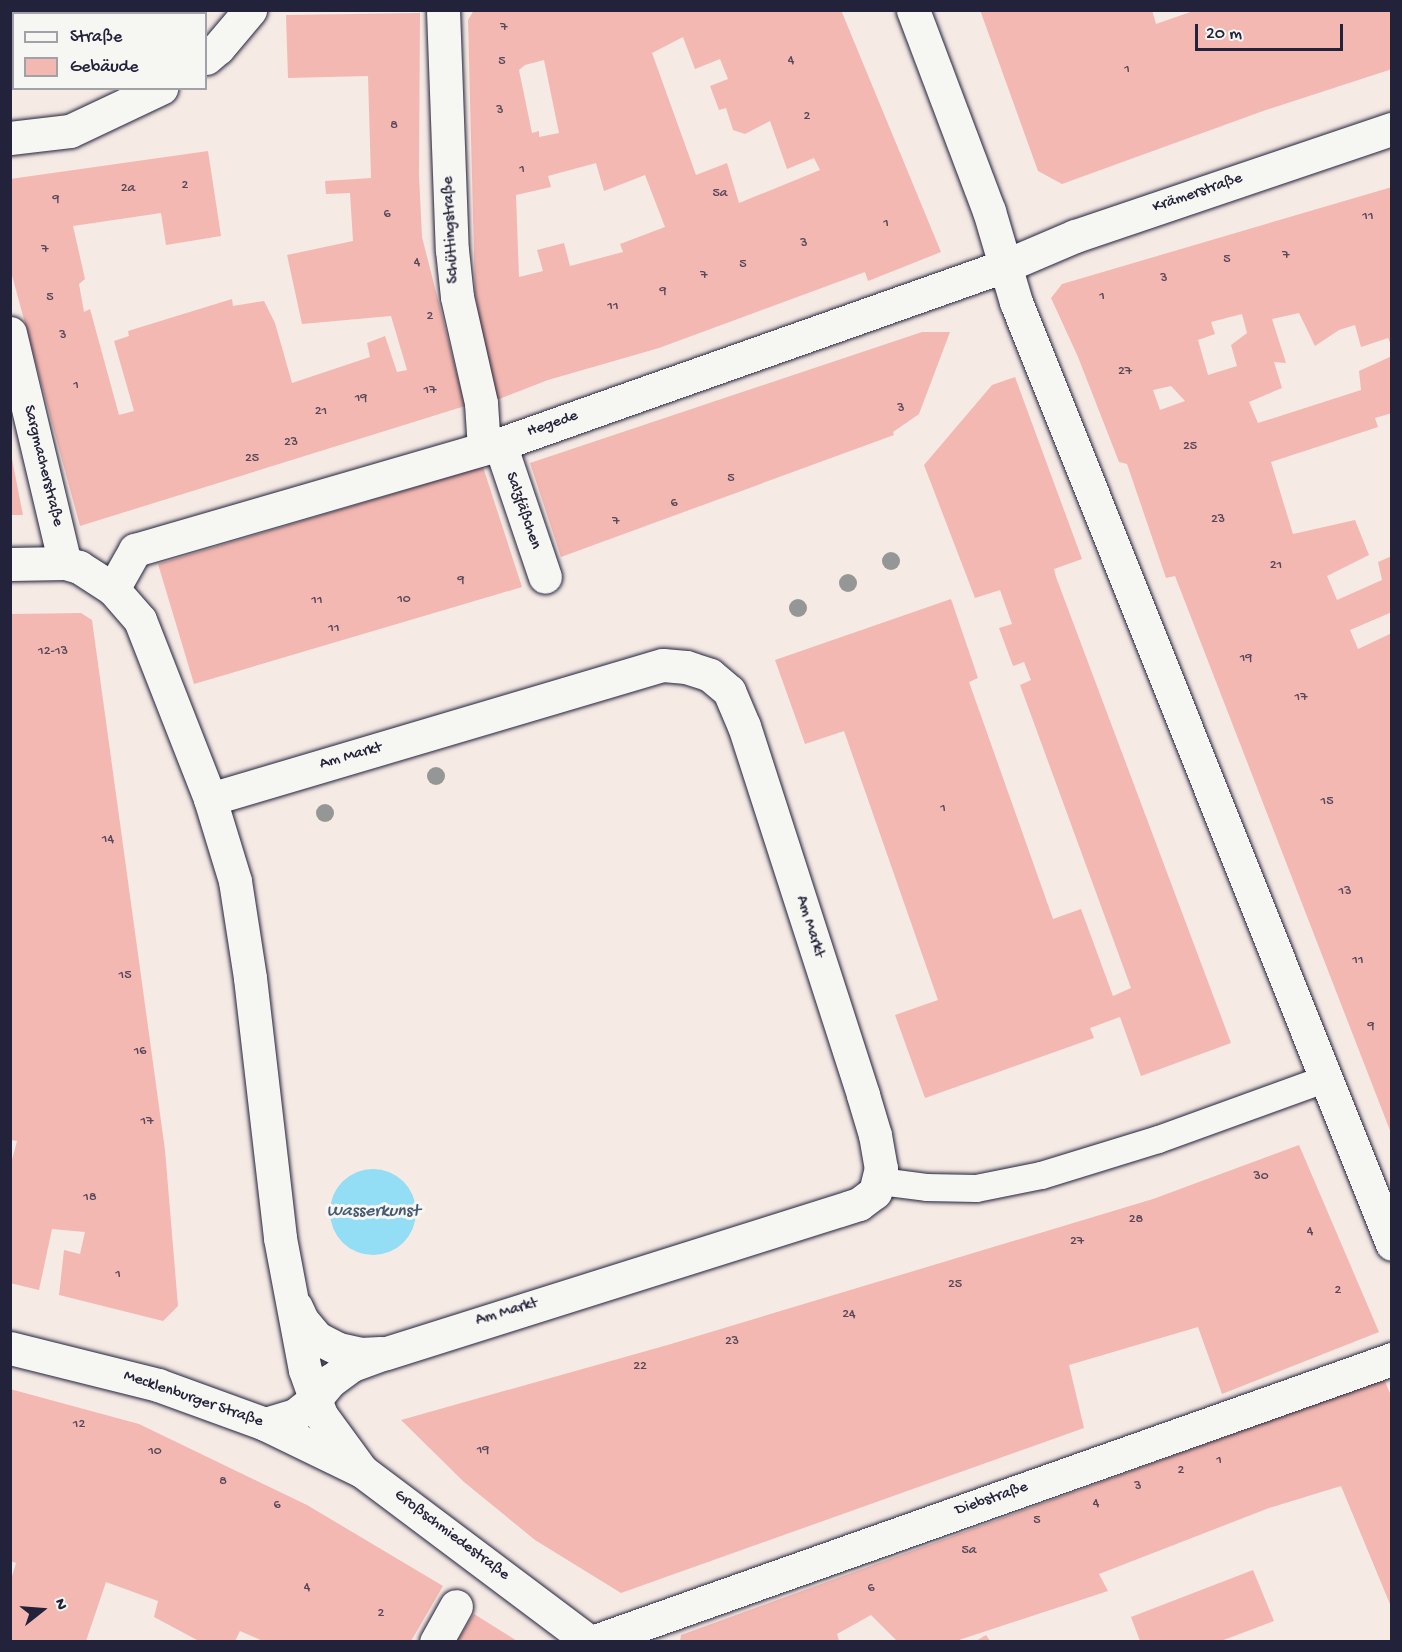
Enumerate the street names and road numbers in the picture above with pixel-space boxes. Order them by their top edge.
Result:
street label: Krämerstraße [1151,170,1245,218]
street label: Schüttingstraße [440,176,464,284]
street label: Sargmacherstraße [18,403,66,529]
street label: Hegede [525,407,581,443]
street label: Salzfäßchen [500,470,544,552]
street label: Am Markt [318,739,384,775]
street label: Am Markt [790,894,828,960]
street label: Am Markt [474,1294,540,1332]
street label: Mecklenburger Straße [121,1367,265,1433]
street label: Diebstraße [953,1479,1031,1521]
street label: Großschmiedestraße [390,1486,512,1586]

